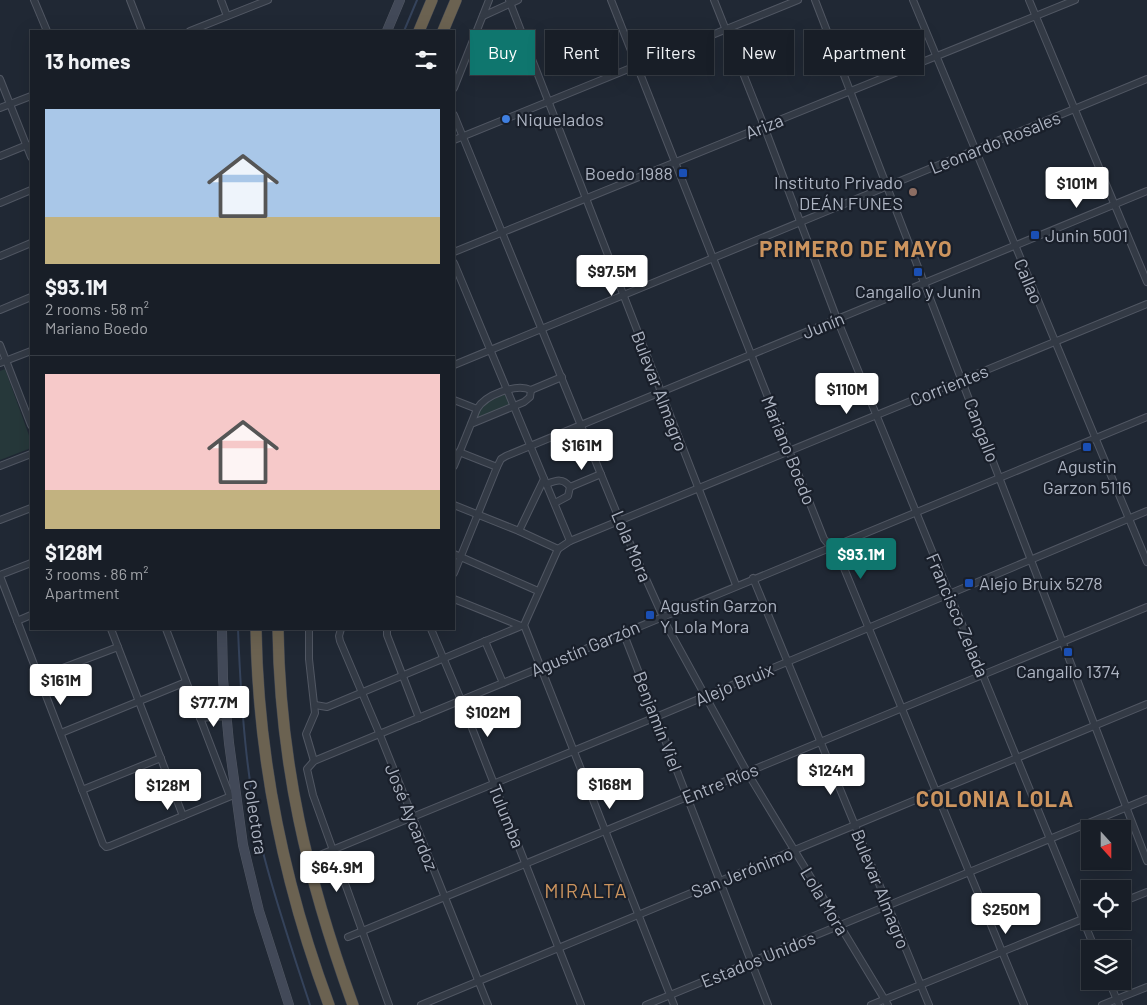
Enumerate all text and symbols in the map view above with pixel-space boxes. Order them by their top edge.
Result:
chip: Buy [470,30,535,75]
chip: Rent [545,30,618,75]
chip: Filters [628,30,714,75]
chip: New [724,30,794,75]
chip: Apartment [804,30,924,75]
icon: filters [412,46,440,74]
text: 13 homes [45,48,130,73]
street label: Leonardo Rosales [926,106,1064,178]
place label: Niquelados [516,108,604,130]
street label: Ariza [742,108,786,144]
marker: Niquelados [500,113,512,125]
icon: home [198,141,288,231]
place label: Boedo 1988 [585,162,673,184]
pin: $101M [1042,166,1112,209]
marker: Boedo 1988 [677,167,689,179]
place label: Instituto Privado DEÁN FUNES [774,171,903,214]
text: $101M [1057,173,1097,192]
marker: Instituto Privado DEÁN FUNES [907,186,919,198]
place label: Junin 5001 [1045,224,1128,246]
marker: Junin 5001 [1029,229,1041,241]
district label: PRIMERO DE MAYO [759,235,953,261]
pin: $97.5M [571,254,653,297]
street label: Callao [1010,255,1048,307]
text: $97.5M [588,261,636,280]
marker: Cangallo y Junin [912,266,924,278]
text: $93.1M [45,274,108,299]
place label: Cangallo y Junin [855,280,981,302]
text: 2 rooms · 58 m² [45,299,149,318]
street label: Junín [799,307,847,343]
text: Mariano Boedo [45,318,148,337]
street label: Bulevar Almagro [627,328,693,454]
street label: Corrientes [907,359,991,411]
pin: $110M [812,372,882,415]
text: $110M [826,379,868,398]
street label: Mariano Boedo [757,392,821,508]
street label: Cangallo [960,395,1004,465]
icon: home [198,407,288,497]
pin: $161M [547,428,617,471]
text: $161M [562,435,602,454]
marker: Agustin Garzon 5116 [1081,441,1093,453]
place label: Agustin Garzon 5116 [1043,455,1131,498]
street label: Lola Mora [607,507,657,585]
pin: $93.1M [820,538,902,580]
text: $128M [45,539,103,564]
text: $93.1M [837,544,885,563]
street label: Francisco Zelada [922,550,994,680]
text: 3 rooms · 86 m² [45,564,149,583]
place label: Alejo Bruix 5278 [979,572,1103,594]
marker: Alejo Bruix 5278 [963,577,975,589]
text: Apartment [45,583,120,602]
place label: Agustin Garzon Y Lola Mora [660,594,777,637]
marker: Agustin Garzon Y Lola Mora [644,609,656,621]
street label: Agustín Garzón [527,615,643,681]
marker: Cangallo 1374 [1062,646,1074,658]
street label: Alejo Bruix [691,657,777,710]
place label: Cangallo 1374 [1016,660,1120,682]
pin: $161M [26,664,96,706]
street label: Benjamín Viel [629,668,687,774]
text: $161M [41,670,81,689]
pin: $77.7M [173,686,255,728]
text: $77.7M [190,692,238,711]
pin: $102M [453,696,523,738]
text: $102M [466,702,510,721]
pin: $124M [796,754,866,796]
street label: Entre Ríos [679,758,761,808]
street label: José Aycardoz [381,760,443,874]
text: $124M [809,760,853,779]
pin: $128M [133,768,203,811]
pin: $168M [575,768,645,810]
text: $168M [588,774,632,793]
text: $128M [146,775,190,794]
street label: Colectora [239,778,273,856]
street label: Tulumba [484,781,530,851]
district label: COLONIA LOLA [916,785,1074,811]
north arrow [1081,820,1131,870]
map controls [1081,820,1131,990]
street label: Bulevar Almagro [847,826,915,952]
street label: San Jerónimo [688,842,796,902]
pin: $64.9M [296,850,378,893]
text: $64.9M [311,857,363,876]
street label: Lola Mora [796,863,854,939]
district label: MIRALTA [544,878,628,902]
button: locate [1081,880,1131,930]
pin: $250M [971,892,1041,935]
text: $250M [982,899,1030,918]
street label: Estados Unidos [698,926,818,992]
button: layers [1081,940,1131,990]

